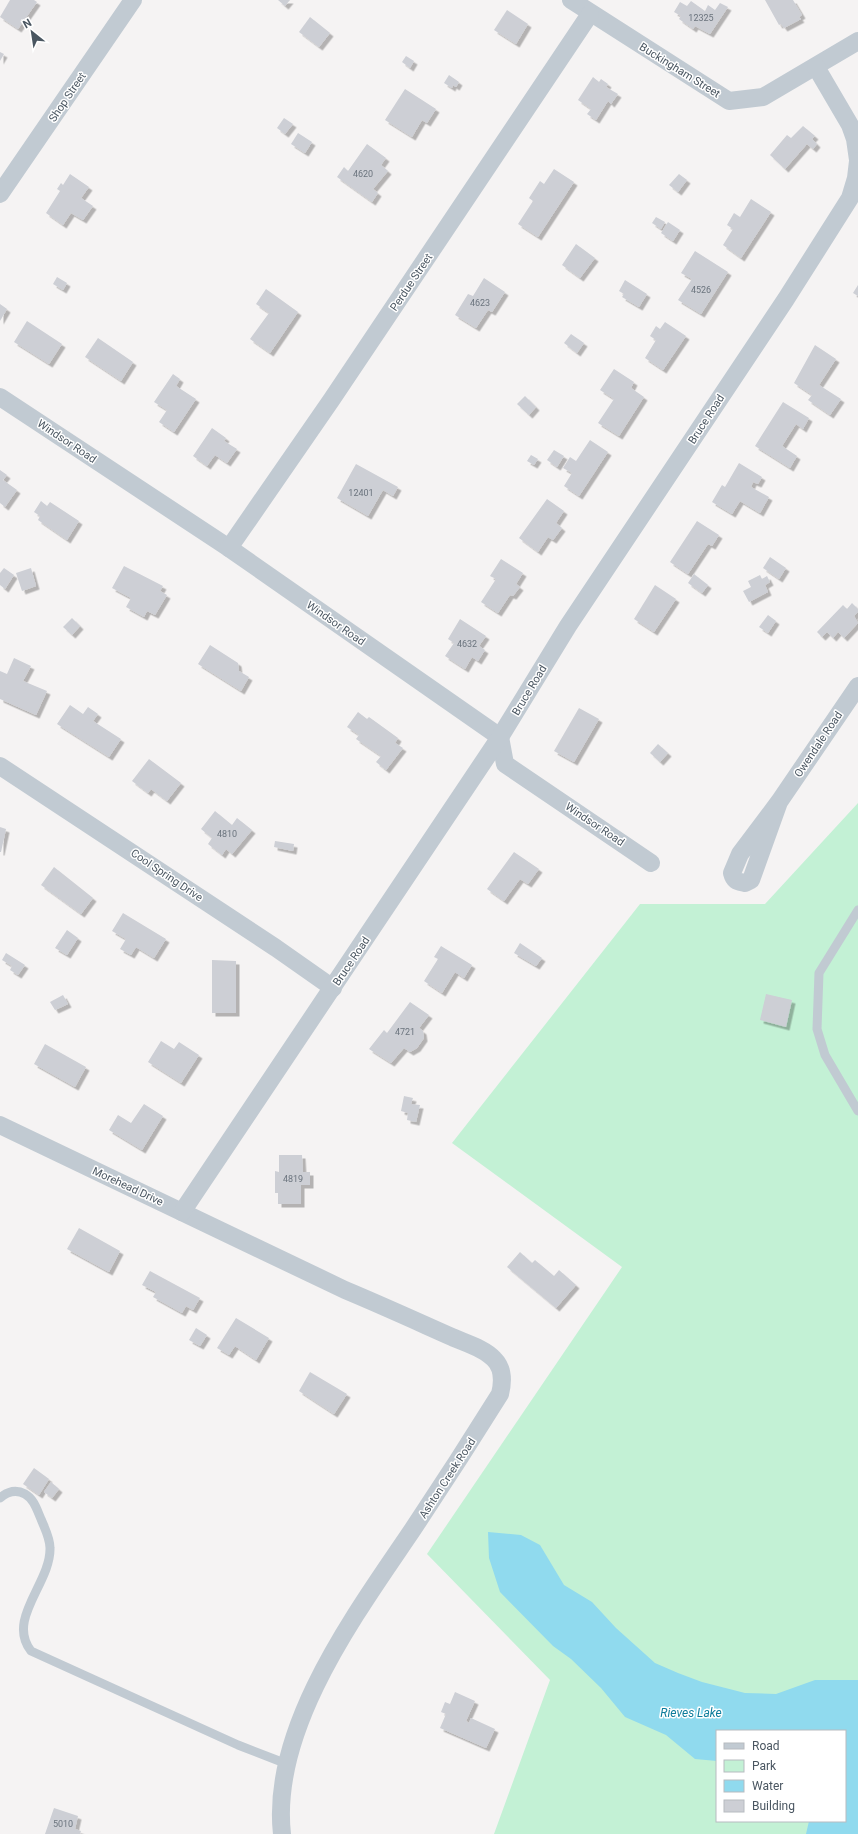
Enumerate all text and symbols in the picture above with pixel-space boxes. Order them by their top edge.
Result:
north arrow [12,12,52,52]
house number: 12325 [688,13,714,23]
text: N [21,16,34,31]
street label: Buckingham Street [637,40,723,101]
street label: Shop Street [46,70,89,124]
house number: 4620 [353,169,373,179]
street label: Perdue Street [388,251,436,313]
house number: 4526 [691,285,711,295]
house number: 4623 [470,298,490,308]
street label: Bruce Road [686,392,727,446]
street label: Windsor Road [35,417,99,466]
house number: 12401 [348,488,374,498]
street label: Windsor Road [304,598,367,648]
house number: 4632 [457,639,477,649]
street label: Bruce Road [509,663,549,718]
street label: Owendale Road [792,709,845,780]
street label: Windsor Road [563,800,627,849]
house number: 4810 [217,829,237,839]
street label: Cool Spring Drive [128,847,205,904]
street label: Bruce Road [330,934,373,988]
house number: 4721 [395,1027,415,1037]
street label: Morehead Drive [90,1164,166,1209]
house number: 4819 [283,1174,303,1184]
street label: Ashton Creek Road [417,1436,478,1521]
water label: Rieves Lake [660,1706,722,1720]
legend [716,1730,846,1822]
text: Road [752,1739,780,1753]
text: Park [752,1759,777,1773]
text: Water [752,1779,783,1793]
text: Building [752,1799,795,1813]
house number: 5010 [53,1819,73,1829]

